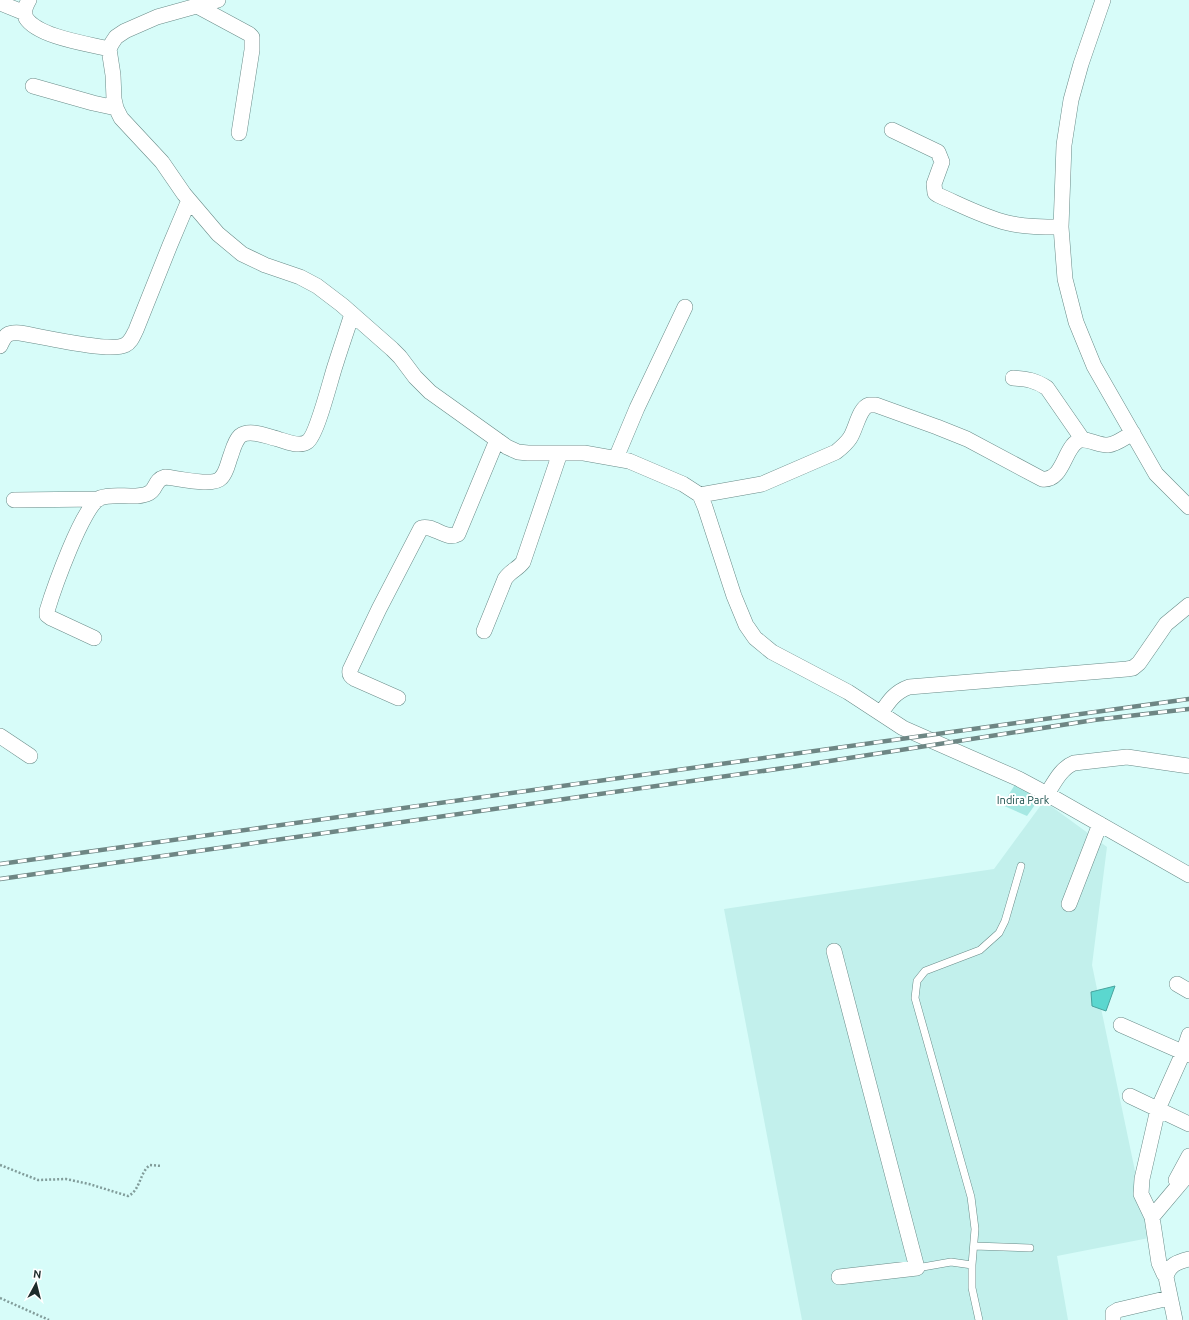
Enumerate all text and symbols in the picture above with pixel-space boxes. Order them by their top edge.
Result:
park label: Indira Park [997,794,1050,806]
north arrow [16,1264,56,1304]
text: N [32,1268,42,1281]

